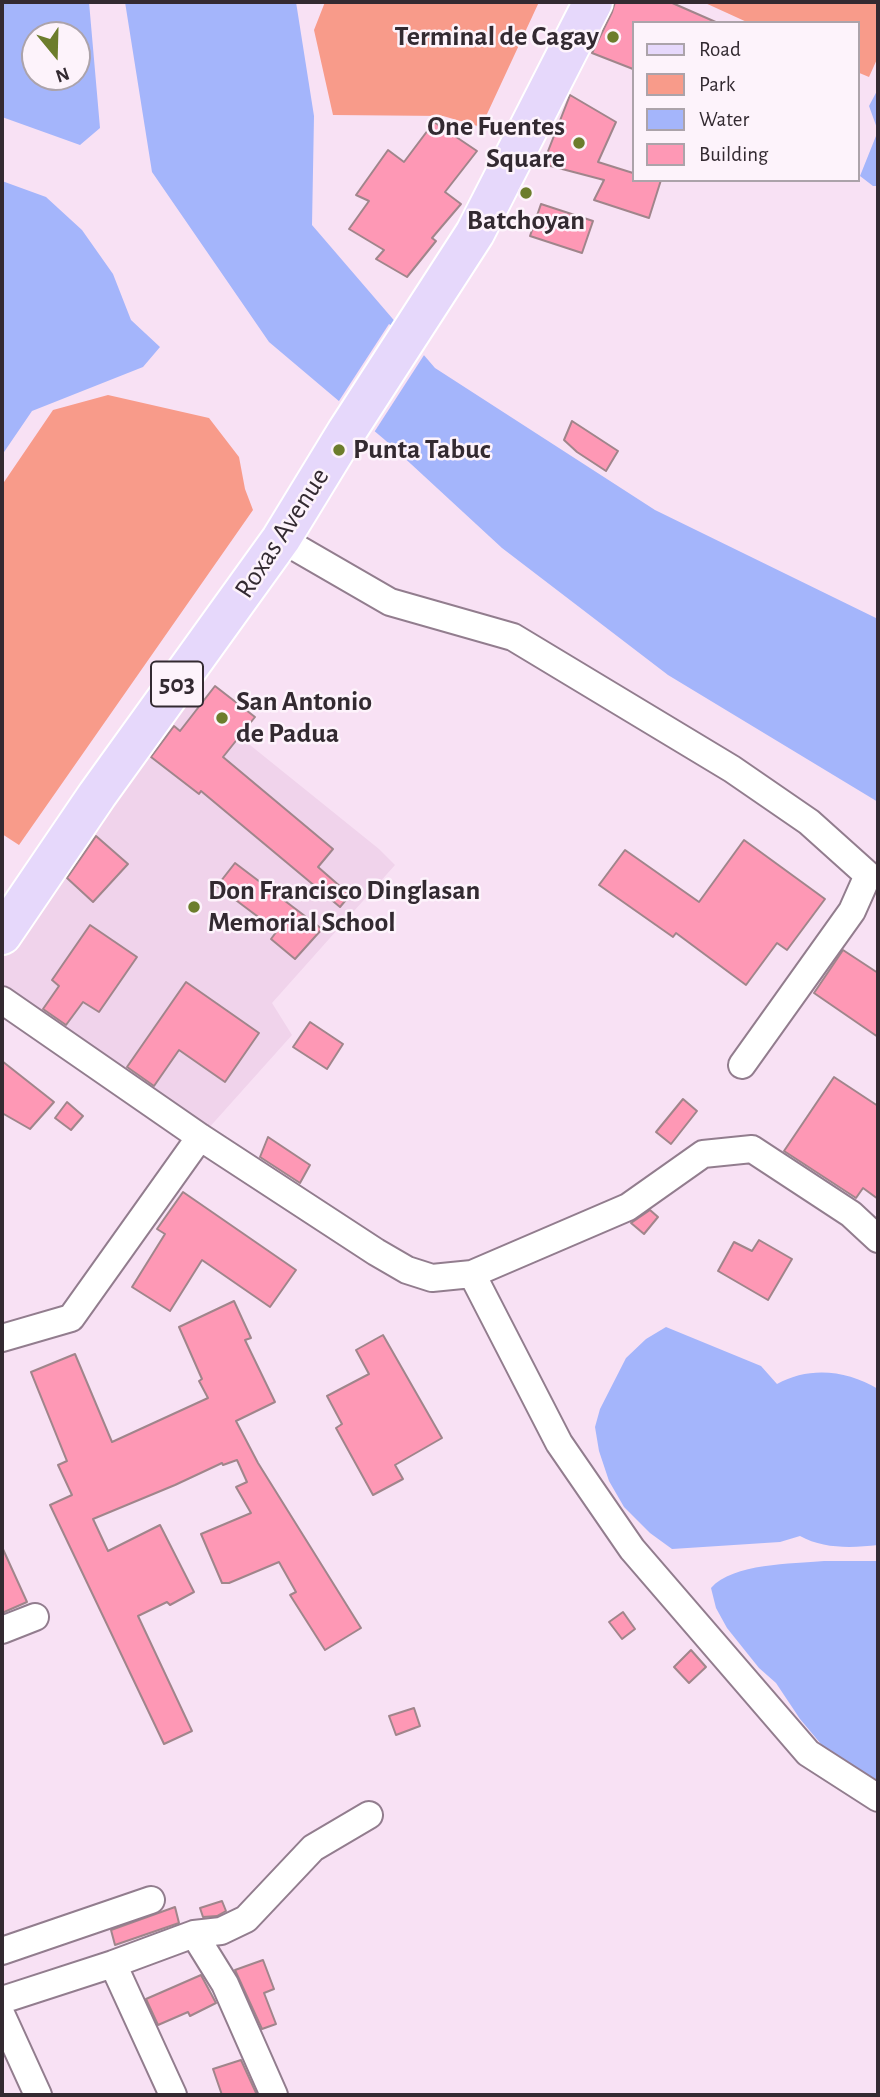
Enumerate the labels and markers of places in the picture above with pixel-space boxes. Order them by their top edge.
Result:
place label: Terminal de Cagay [394,20,599,54]
marker: Terminal de Cagay [605,29,621,45]
place label: One Fuentes Square [427,110,565,176]
marker: One Fuentes Square [571,135,587,151]
marker: Batchoyan [518,185,534,201]
place label: Batchoyan [467,204,585,238]
place label: Punta Tabuc [353,433,491,467]
marker: Punta Tabuc [331,442,347,458]
place label: San Antonio de Padua [236,685,372,751]
marker: San Antonio de Padua [214,710,230,726]
place label: Don Francisco Dinglasan Memorial School [208,874,480,940]
marker: Don Francisco Dinglasan Memorial School [186,899,202,915]

